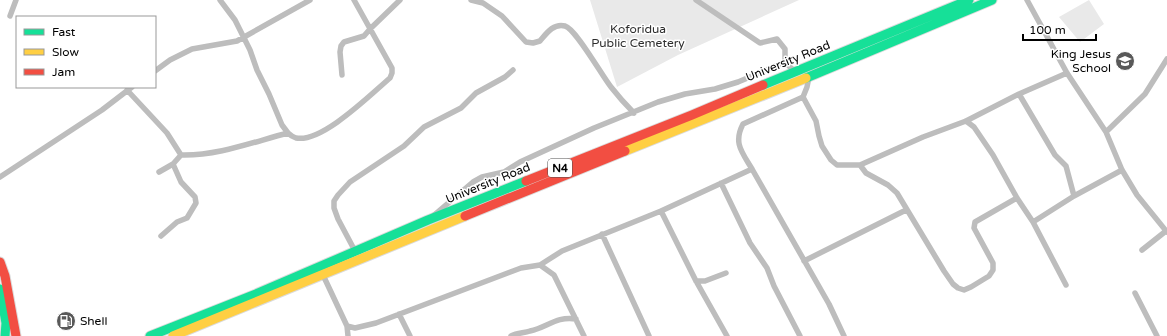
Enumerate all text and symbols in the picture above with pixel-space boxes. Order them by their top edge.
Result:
legend [16,16,156,88]
scale bar [1023,16,1096,42]
park label: Koforidua Public Cemetery [591,22,685,50]
text: 100 m [1029,23,1066,37]
text: Fast [52,25,76,39]
street label: University Road [744,38,832,84]
text: Slow [52,45,79,59]
place label: King Jesus School [1051,47,1111,75]
school or university icon: King Jesus School [1114,50,1136,72]
text: Jam [52,65,75,79]
road number: N4 [548,159,572,177]
street label: University Road [444,160,532,206]
fuel station icon: Shell [55,310,77,332]
place label: Shell [80,314,107,328]

